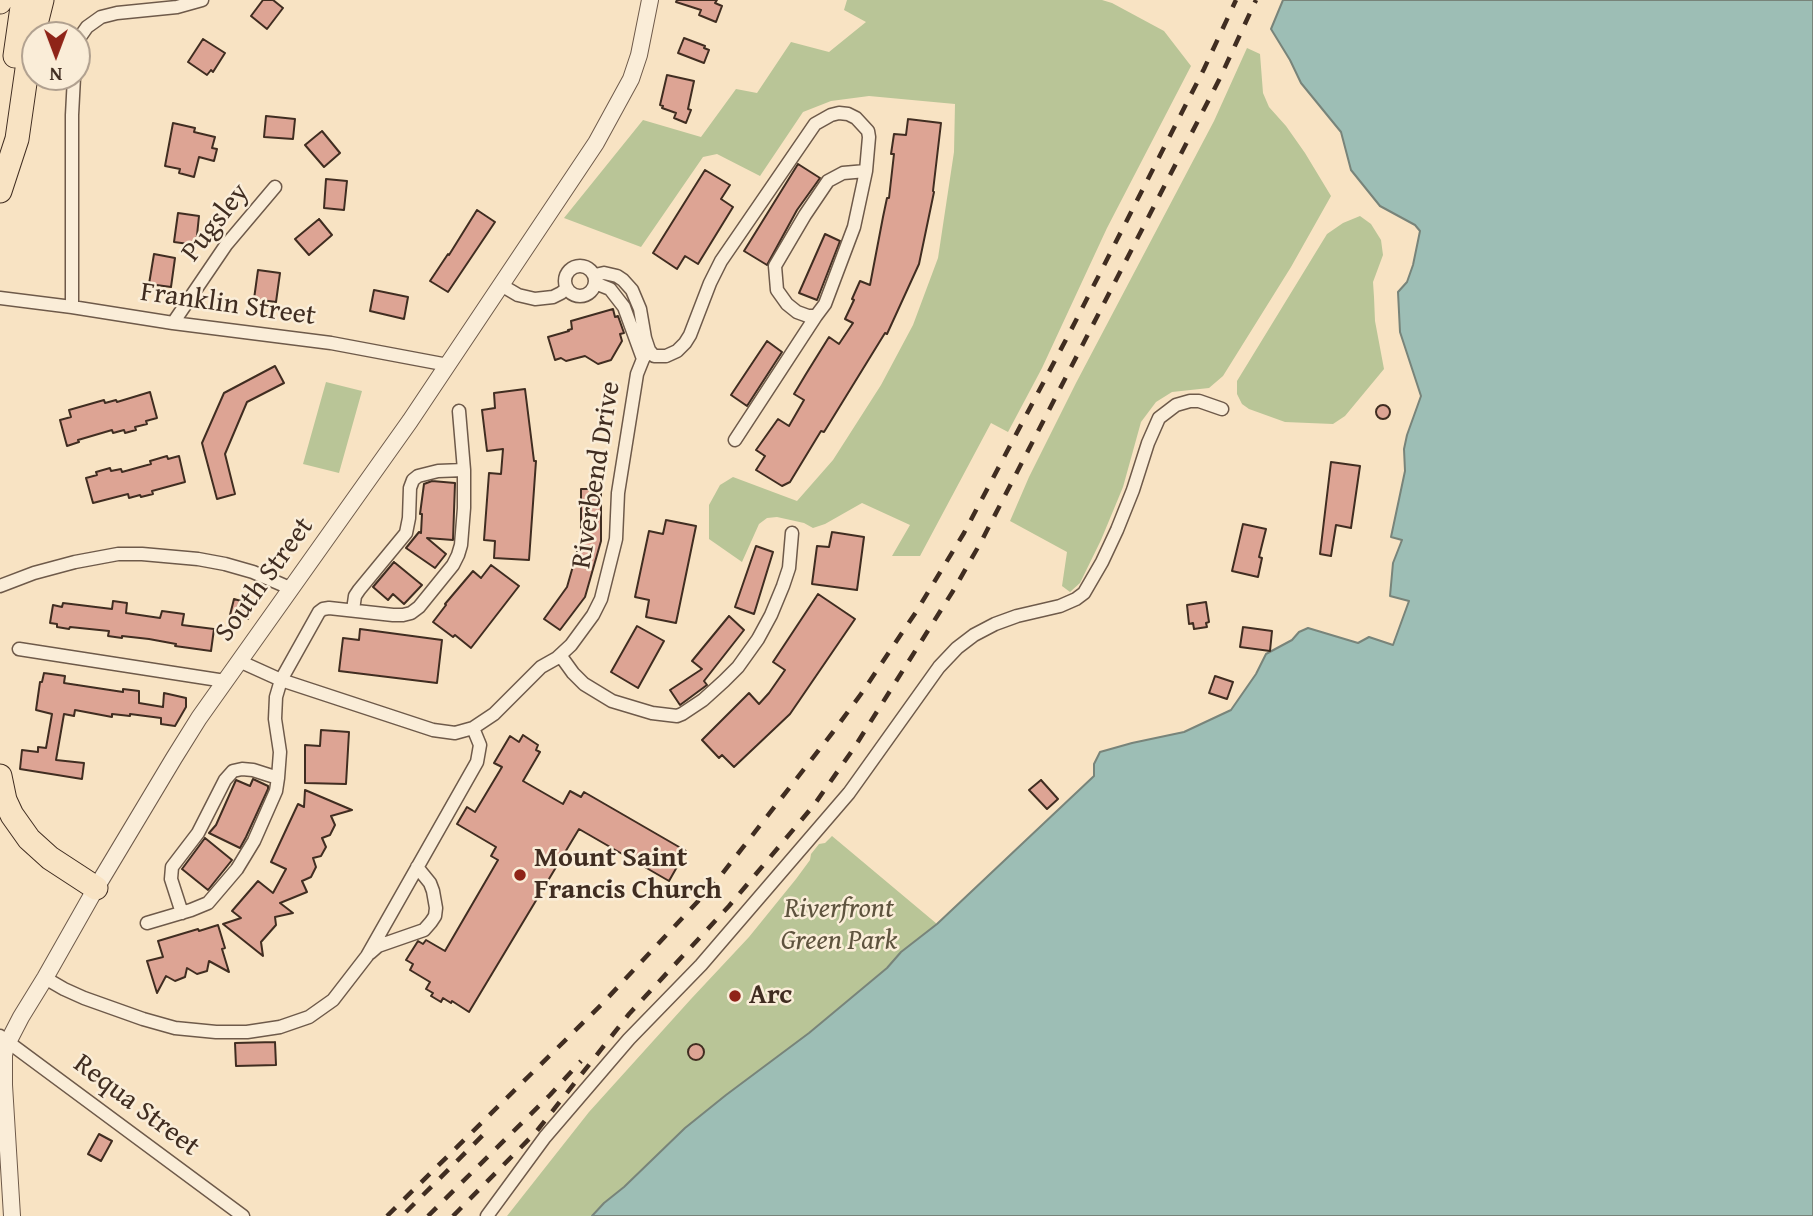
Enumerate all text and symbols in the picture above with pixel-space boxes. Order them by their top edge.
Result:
north arrow [21,21,91,91]
text: N [50,61,62,89]
street label: Pugsley [175,177,257,269]
street label: Franklin Street [138,276,318,334]
street label: Riverbend Drive [566,379,628,571]
street label: South Street [209,511,321,649]
place label: Mount Saint Francis Church [534,842,722,908]
marker: Mount Saint Francis Church [512,867,528,883]
park label: Riverfront Green Park [781,893,897,959]
place label: Arc [749,979,792,1013]
marker: Arc [727,988,743,1004]
street label: Requa Street [66,1048,206,1164]

